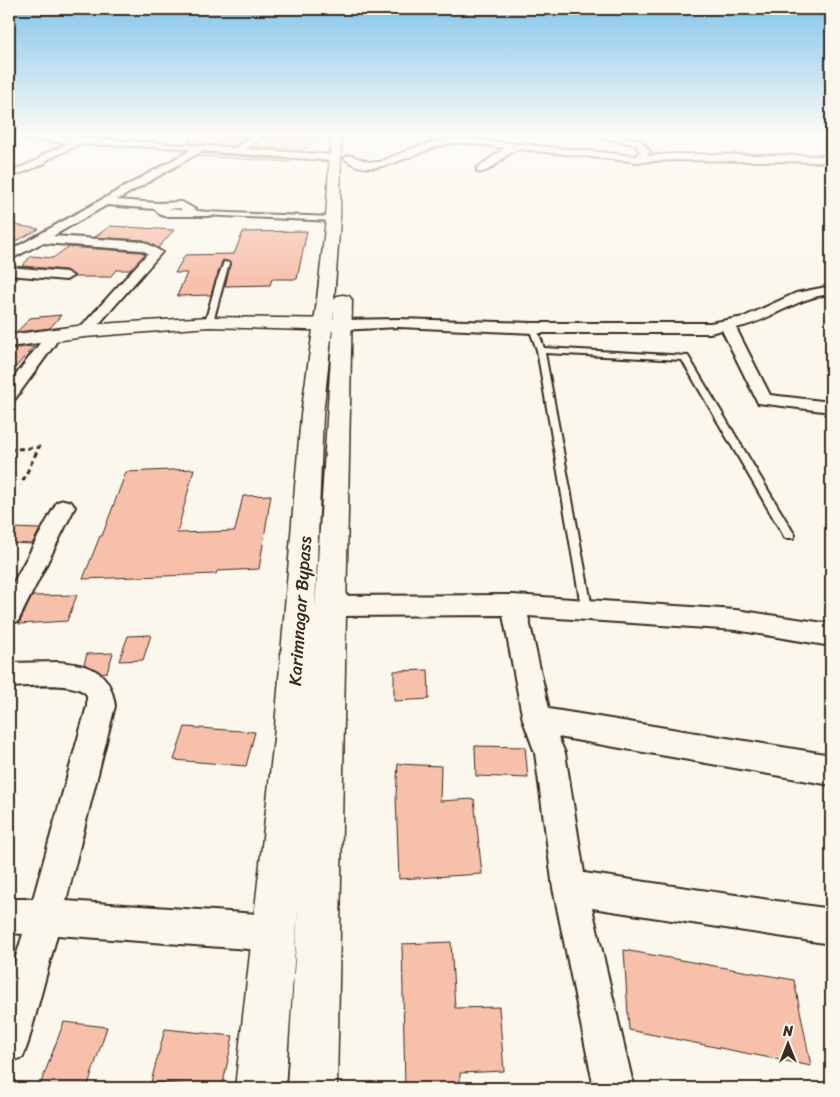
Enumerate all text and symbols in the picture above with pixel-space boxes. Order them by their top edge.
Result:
street label: Karimnagar Bypass [279,534,321,687]
text: N [782,1019,793,1044]
north arrow [762,1020,812,1070]

